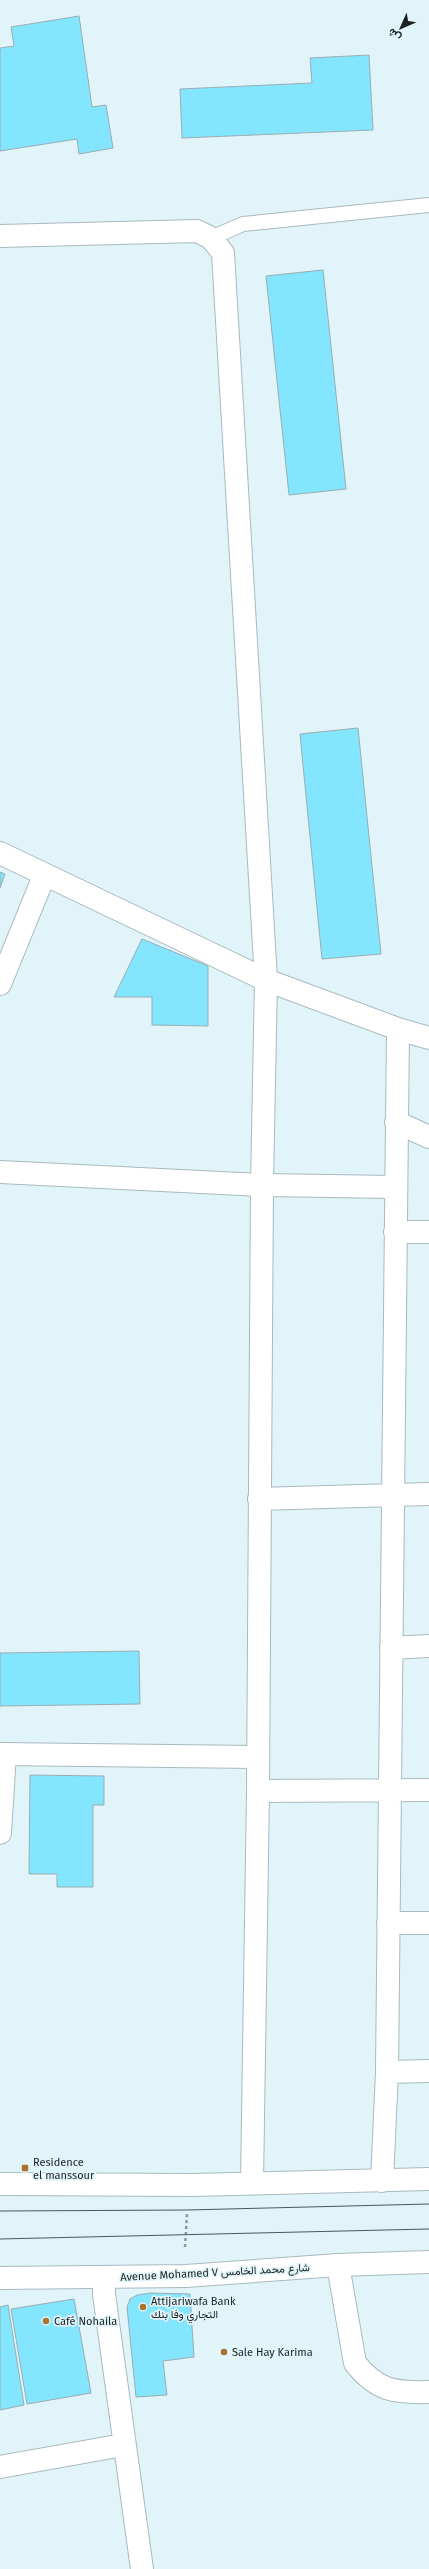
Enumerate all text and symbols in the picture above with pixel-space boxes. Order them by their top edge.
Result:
north arrow [381,8,421,48]
text: ش [385,25,404,44]
place label: Residence el manssour [33,2156,95,2182]
marker: Residence el manssour [20,2163,30,2173]
street label: Avenue Mohamed V شارع محمد الخامس [120,2261,311,2285]
place label: Attijariwafa Bank التجاري وفا بنك [151,2295,236,2324]
marker: Attijariwafa Bank التجاري وفا بنك [138,2302,148,2312]
place label: Café Nohaila [54,2315,117,2328]
marker: Café Nohaila [41,2316,51,2326]
place label: Sale Hay Karima [232,2346,313,2359]
marker: Sale Hay Karima [219,2347,229,2357]

